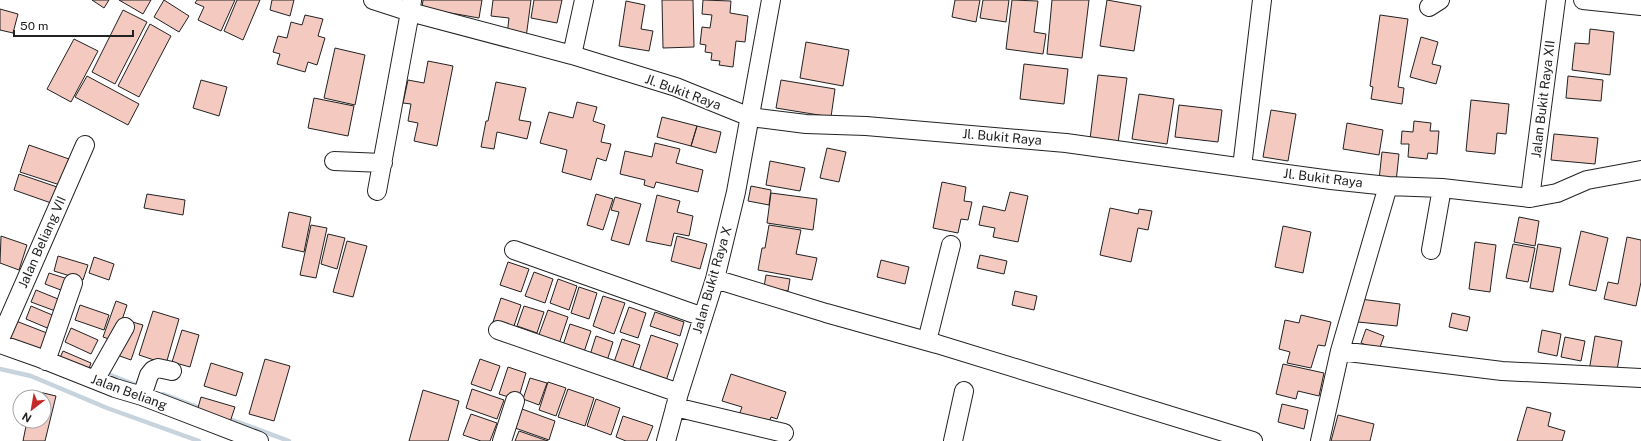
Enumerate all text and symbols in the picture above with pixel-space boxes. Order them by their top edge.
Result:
scale bar [14,12,133,38]
text: 50 m [20,19,48,33]
street label: Jalan Bukit Raya XII [1528,39,1558,159]
street label: Jl. Bukit Raya [643,71,723,113]
street label: Jl. Bukit Raya [962,126,1042,148]
street label: Jl. Bukit Raya [1283,166,1363,190]
street label: Jalan Beliang VII [15,194,69,290]
street label: Jalan Bukit Raya X [690,225,734,335]
street label: Jalan Beliang [89,371,169,413]
north arrow [12,389,52,429]
text: N [20,410,34,425]

